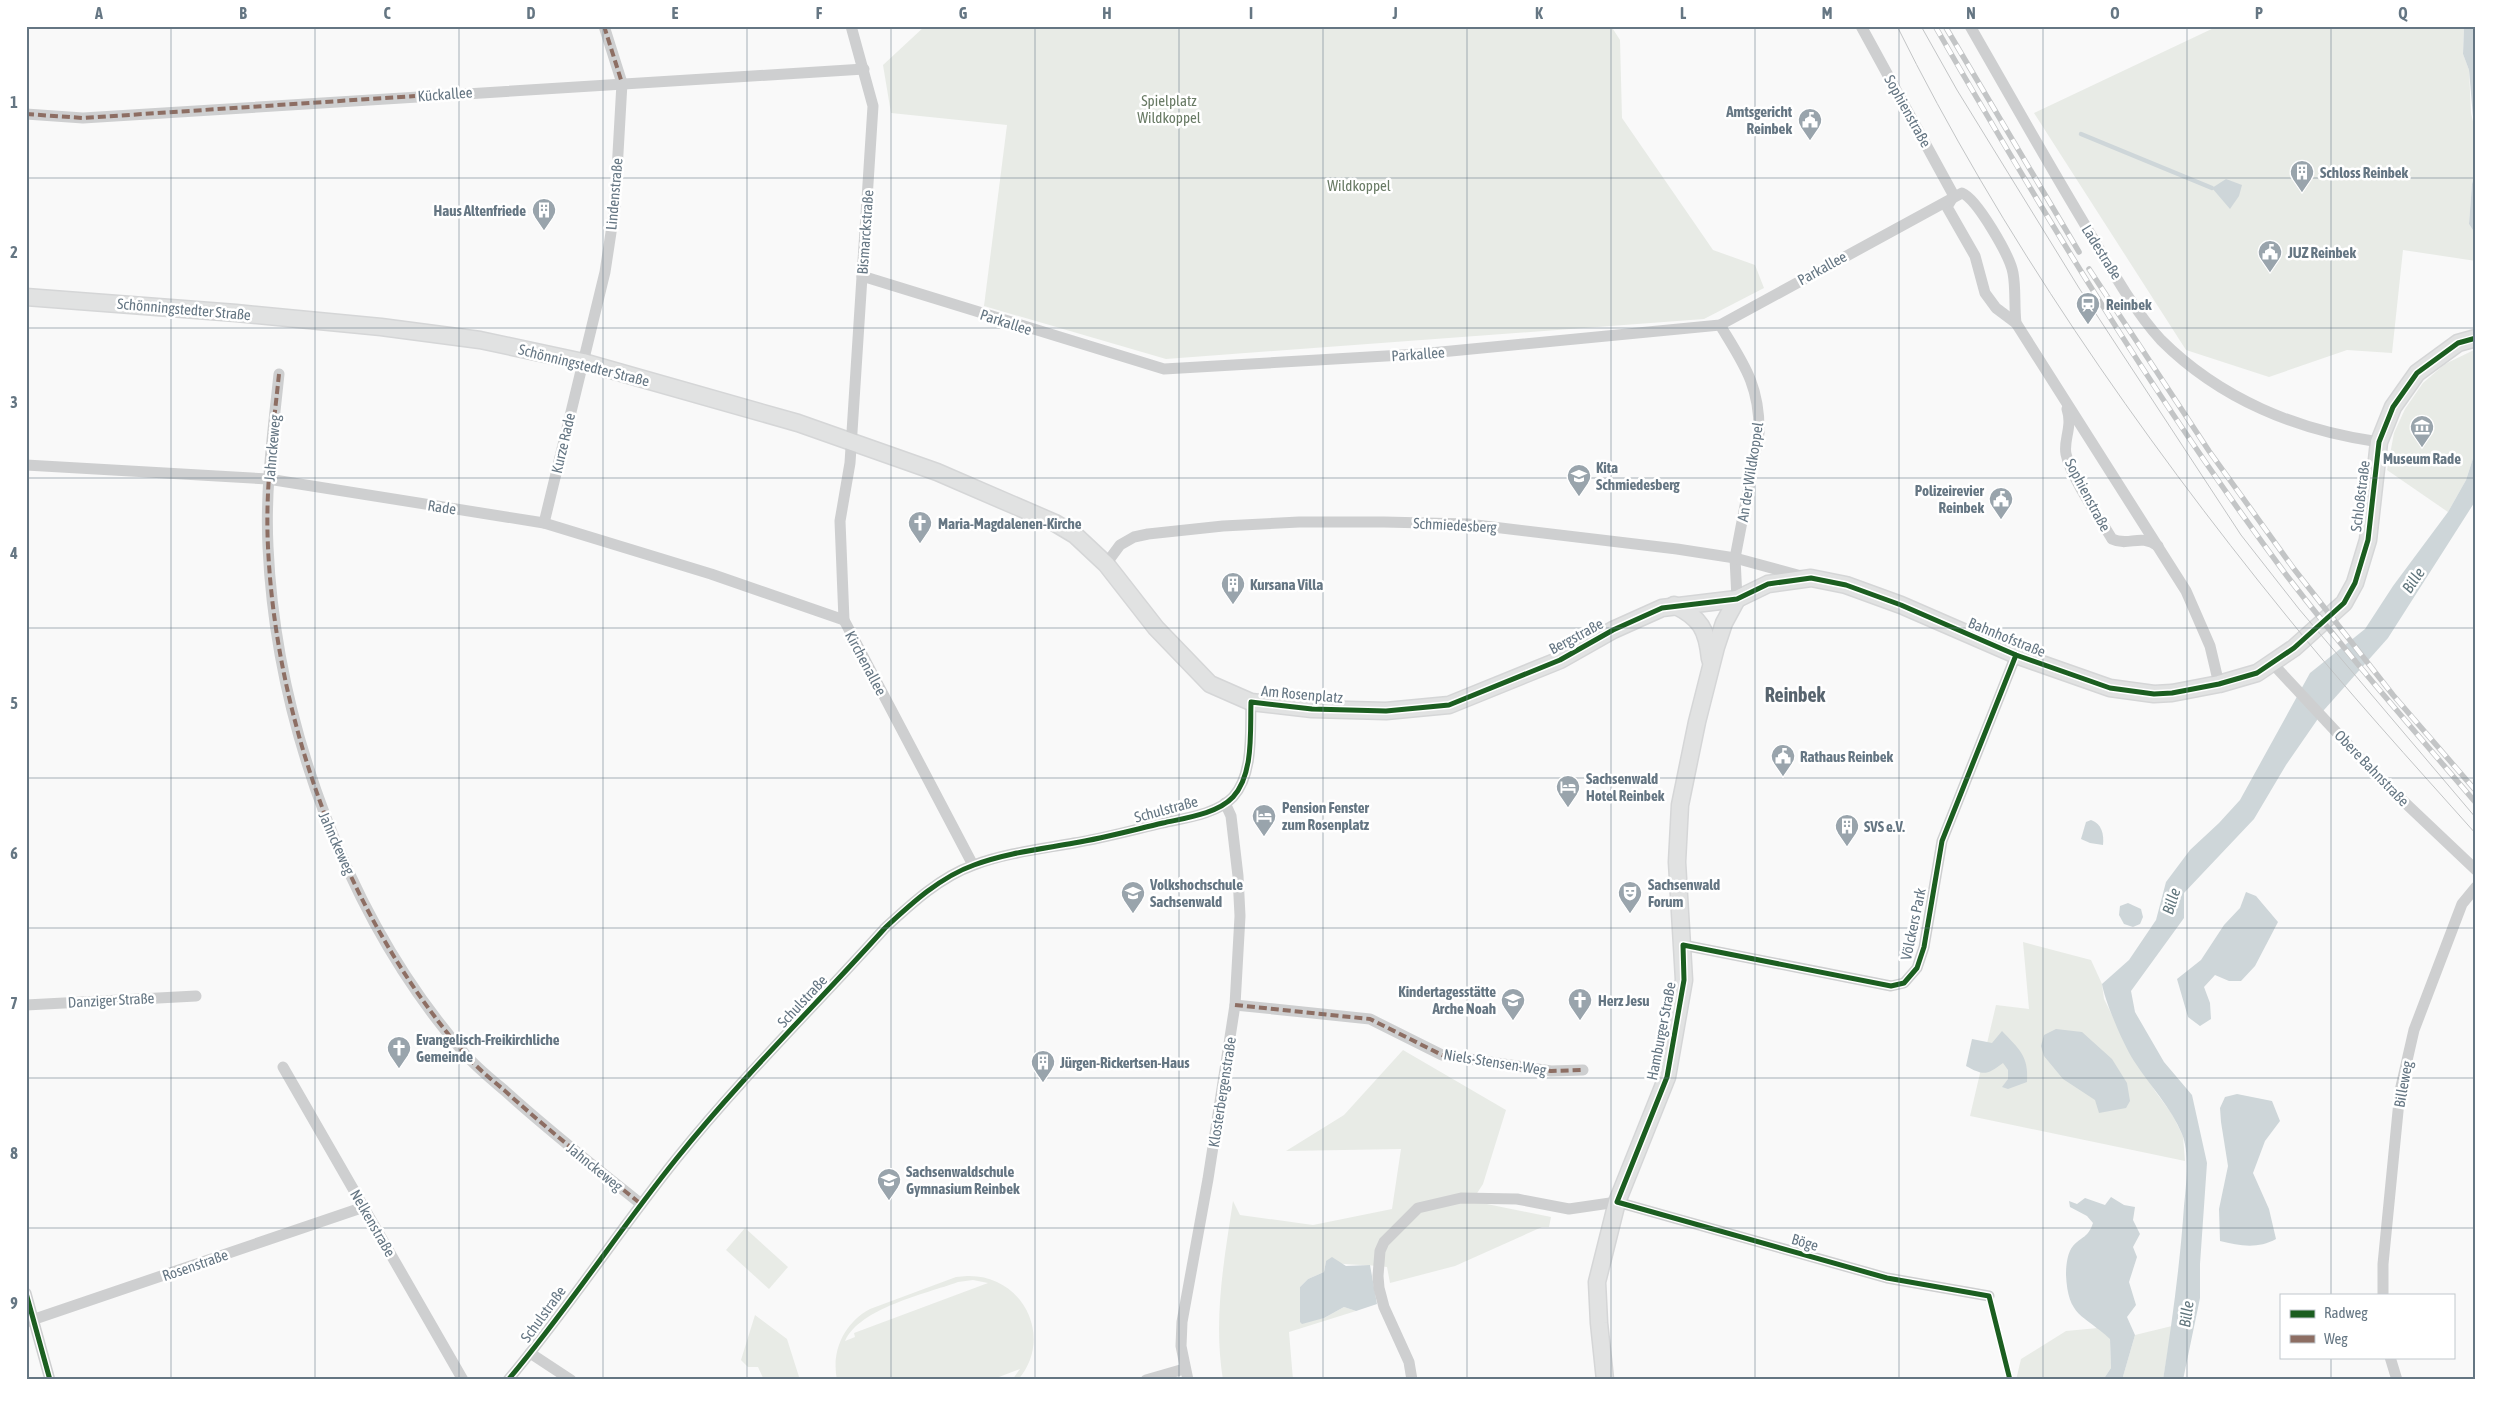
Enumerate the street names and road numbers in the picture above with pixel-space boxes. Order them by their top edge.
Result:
street label: Sophienstraße [1881,72,1935,150]
street label: Kückallee [417,84,473,104]
street label: Lindenstraße [602,157,626,231]
street label: Bismarckstraße [854,189,876,275]
street label: Ladestraße [2079,222,2126,283]
street label: Parkallee [1795,248,1850,288]
street label: Schönningstedter Straße [116,295,252,323]
street label: Parkallee [978,306,1034,338]
street label: Schönningstedter Straße [517,341,651,390]
street label: Parkallee [1391,344,1445,364]
street label: Kurze Rade [548,411,578,475]
street label: Jahnckeweg [261,413,283,482]
street label: An der Wildkoppel [1734,421,1766,523]
street label: Sophienstraße [2062,456,2114,534]
street label: Schloßstraße [2347,459,2373,533]
street label: Rade [427,496,458,518]
street label: Schmiedesberg [1413,514,1498,536]
street label: Bahnhofstraße [1966,614,2048,660]
street label: Bergstraße [1546,615,1606,657]
street label: Kirchenallee [842,628,890,698]
street label: Am Rosenplatz [1260,682,1344,706]
street label: Obere Bahnstraße [2331,726,2413,810]
street label: Schulstraße [1132,792,1200,826]
street label: Jahnckeweg [316,809,359,878]
street label: Völckers Park [1897,886,1929,962]
street label: Schulstraße [774,971,830,1031]
street label: Hamburger Straße [1643,980,1679,1082]
street label: Danziger Straße [67,989,155,1011]
street label: Klosterbergenstraße [1205,1035,1239,1148]
street label: Niels-Stensen-Weg [1443,1046,1548,1079]
street label: Billeweg [2391,1059,2416,1109]
street label: Jahnckeweg [564,1139,627,1195]
street label: Nelkenstraße [347,1186,399,1260]
street label: Böge [1790,1230,1821,1254]
street label: Rosenstraße [160,1246,230,1284]
street label: Schulstraße [517,1283,569,1345]

